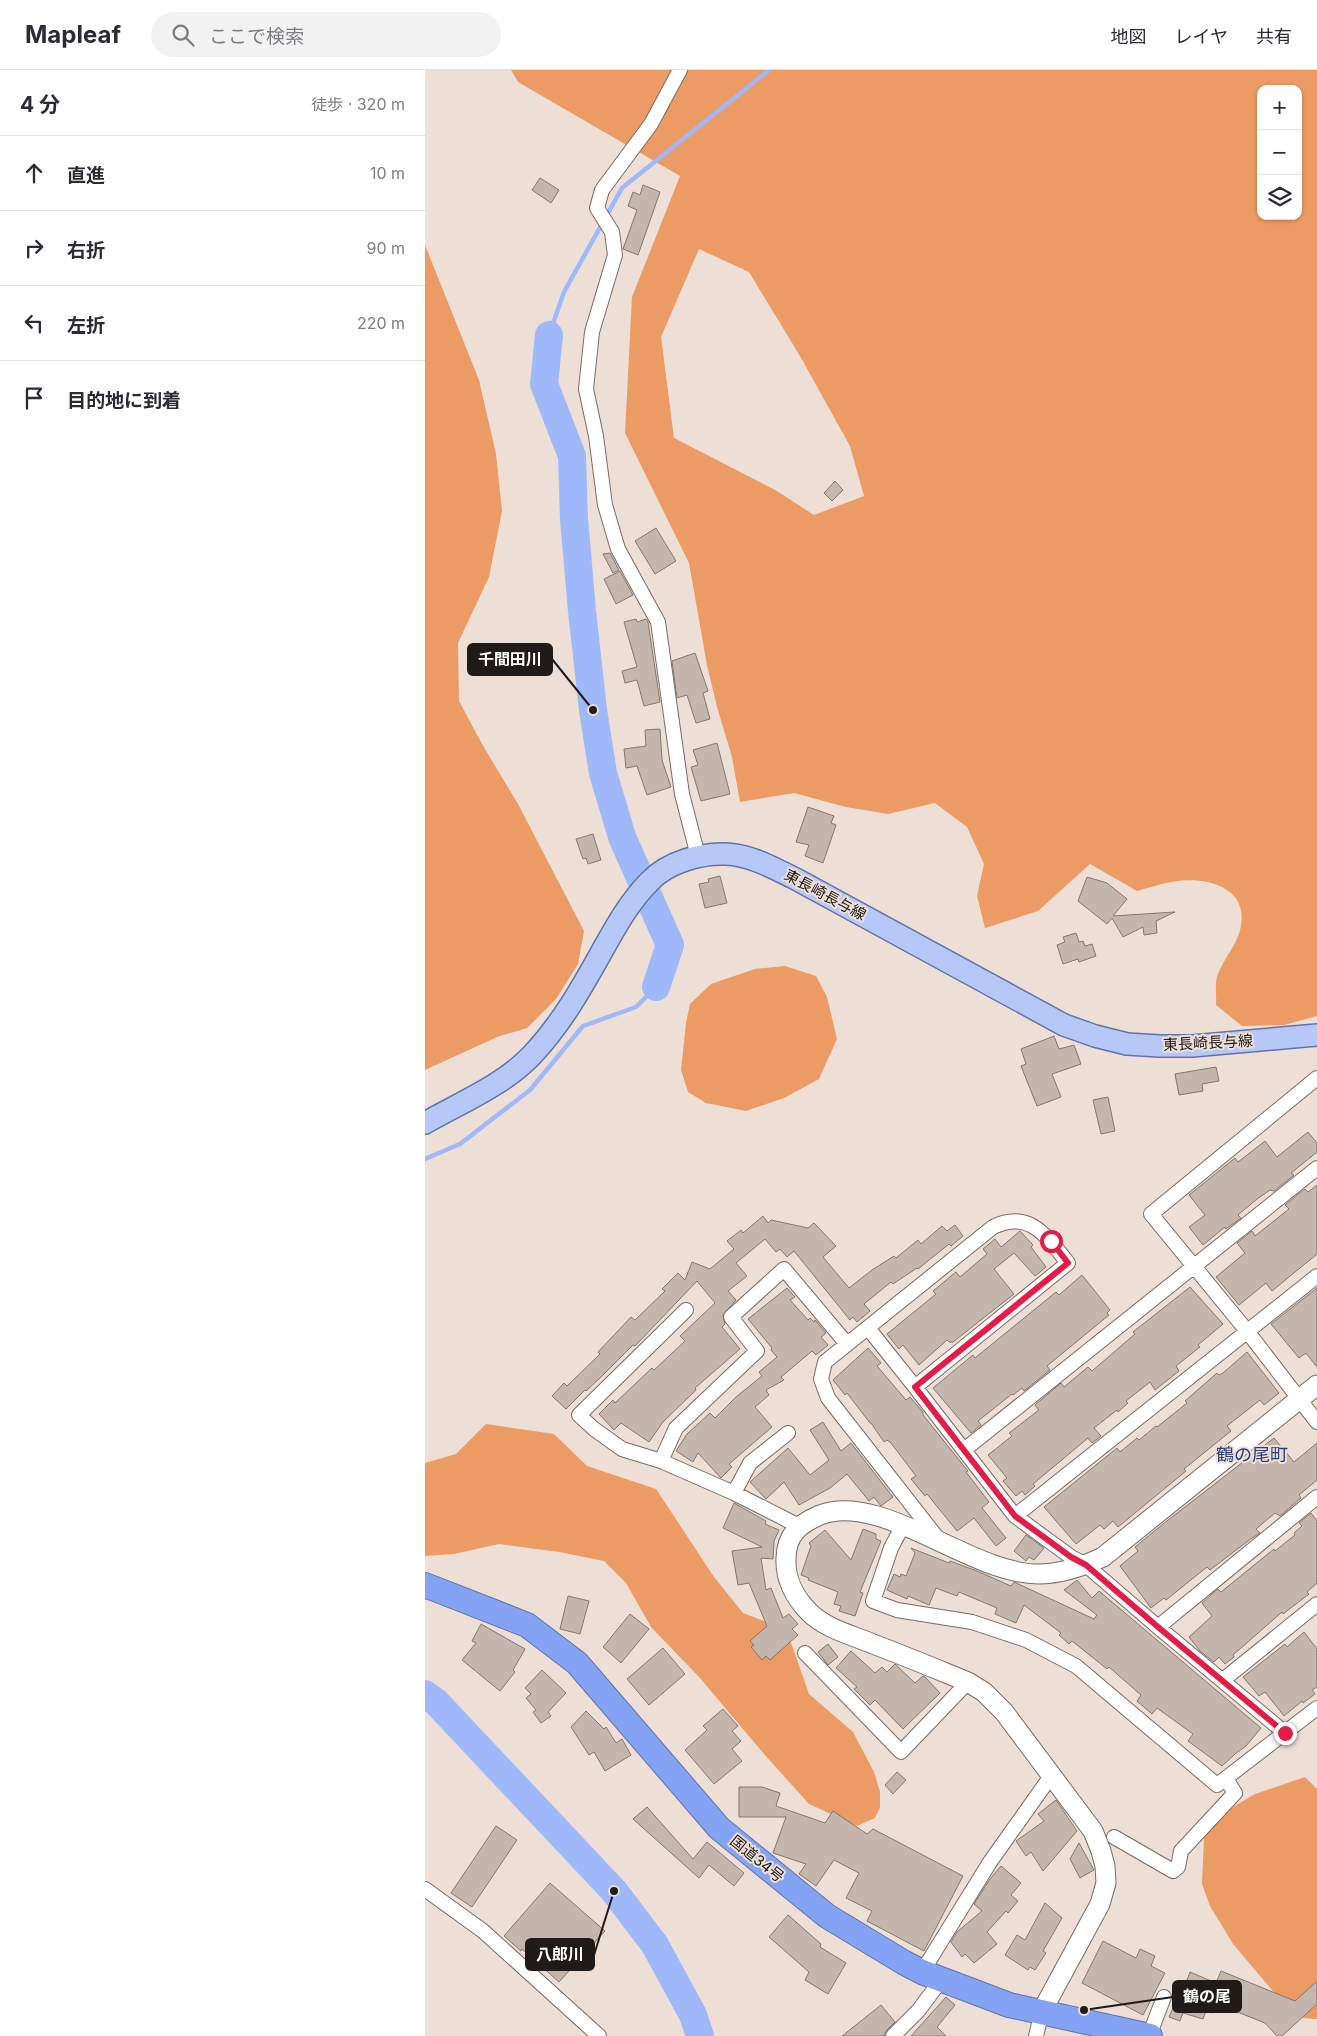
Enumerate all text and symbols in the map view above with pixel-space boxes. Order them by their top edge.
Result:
search box [151,12,501,57]
text: Mapleaf [25,20,121,49]
icon: search [169,21,197,49]
text: ここで検索 [209,25,304,48]
text: 地図 [1111,26,1147,47]
text: レイヤ [1175,26,1228,47]
text: 共有 [1256,26,1292,47]
map controls [1257,85,1302,220]
button: + [1257,85,1302,130]
text: 4 分 [20,92,60,117]
text: 徒歩 · 320 m [311,94,405,114]
button: − [1257,130,1302,175]
icon: ahead [20,159,48,187]
text: 10 m [370,163,405,183]
text: 直進 [67,164,105,187]
button: layers [1257,175,1302,220]
icon: right [20,234,48,262]
text: 90 m [366,238,405,258]
text: 右折 [67,239,105,262]
icon: left [20,309,48,337]
text: 220 m [357,313,405,333]
text: 左折 [67,314,105,337]
icon: arrive [20,384,48,412]
text: 目的地に到着 [67,389,181,412]
callout: 千間田川 [468,644,552,675]
text: 千間田川 [478,649,542,669]
street label: 東長崎長与線 [781,865,869,924]
street label: 東長崎長与線 [1163,1031,1253,1054]
route start [1040,1230,1063,1253]
district label: 鶴の尾町 [1216,1444,1288,1465]
route end [1274,1722,1297,1745]
street label: 国道34号 [726,1831,788,1886]
callout: 八郎川 [526,1939,594,1970]
text: 八郎川 [536,1944,584,1964]
callout: 鶴の尾 [1173,1981,1241,2012]
text: 鶴の尾 [1183,1986,1231,2006]

